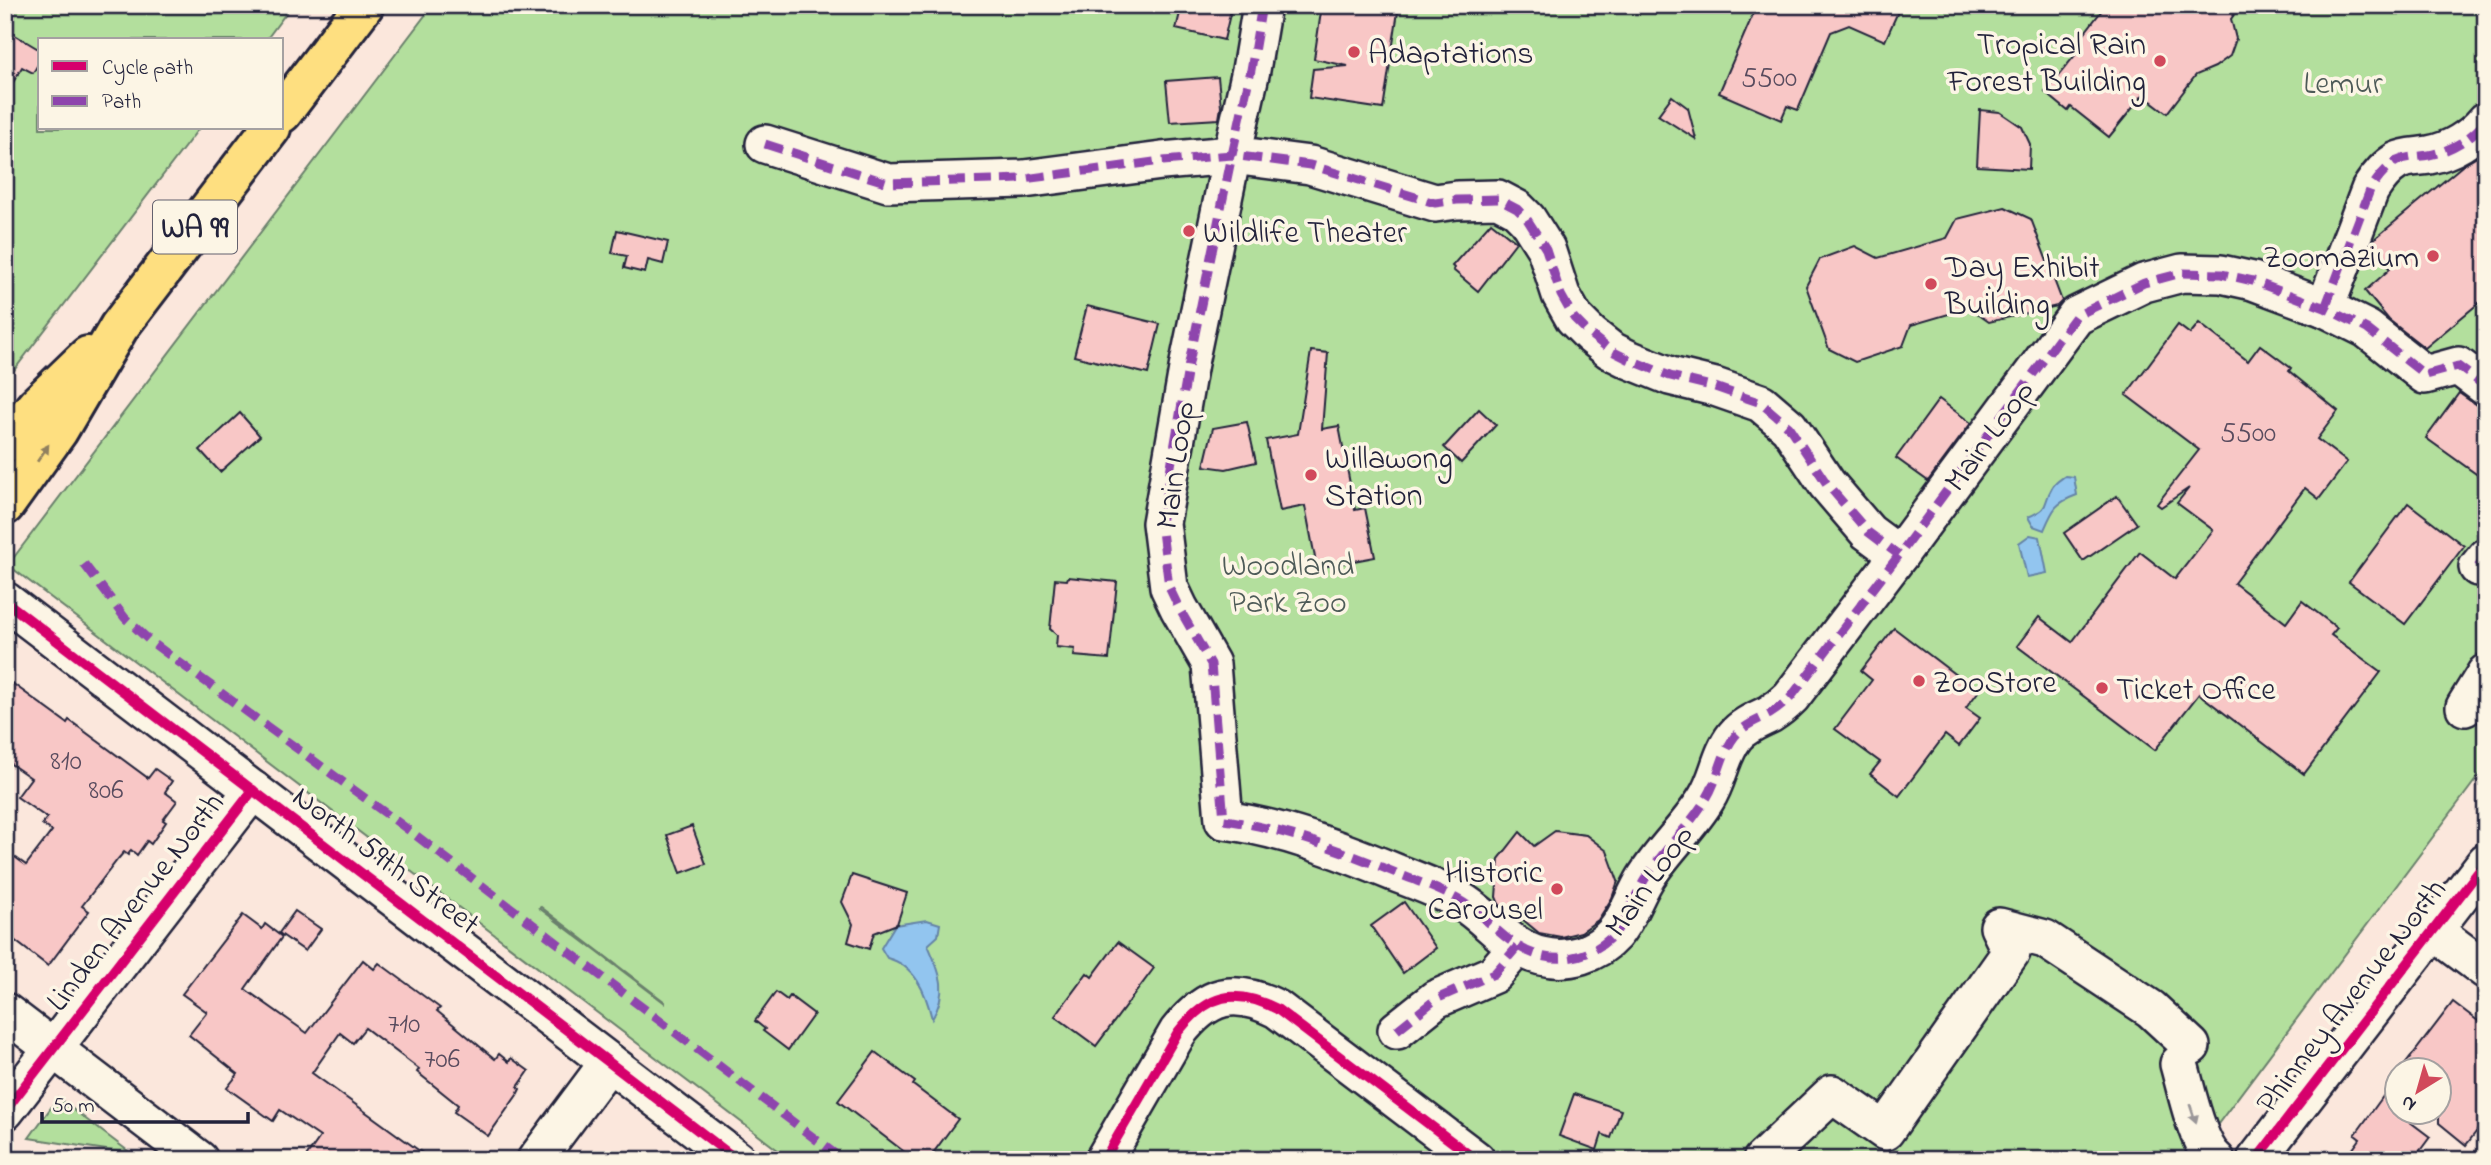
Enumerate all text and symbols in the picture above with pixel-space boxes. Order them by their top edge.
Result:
place label: Tropical Rain Forest Building [1946,23,2146,107]
place label: Adaptations [1368,32,1534,79]
legend [38,38,284,130]
marker: Adaptations [1346,44,1362,60]
marker: Tropical Rain Forest Building [2152,53,2168,69]
text: Cycle path [102,54,193,86]
house number: 5500 [1741,59,1797,100]
park label: Lemur [2303,62,2383,109]
text: Path [102,88,141,118]
road number: WA 99 [153,201,237,254]
place label: Wildlife Theater [1203,211,1407,258]
marker: Wildlife Theater [1181,223,1197,239]
place label: Zoomazium [2263,236,2419,283]
place label: Day Exhibit Building [1944,246,2100,330]
marker: Zoomazium [2425,248,2441,264]
marker: Day Exhibit Building [1923,276,1939,292]
street label: Main Loop [1934,371,2048,503]
street label: Main Loop [1145,398,1210,533]
house number: 5500 [2220,414,2276,455]
place label: Willawong Station [1325,437,1453,521]
one-way arrow [37,443,50,463]
marker: Willawong Station [1303,467,1319,483]
park label: Woodland Park Zoo [1222,544,1354,628]
place label: ZooStore [1933,661,2057,708]
place label: Ticket Office [2116,668,2276,715]
marker: ZooStore [1911,673,1927,689]
marker: Ticket Office [2094,680,2110,696]
house number: 810 [50,742,82,783]
house number: 806 [89,771,123,812]
street label: North 59th Street [281,775,489,948]
street label: Linden Avenue North [36,783,238,1023]
street label: Main Loop [1595,816,1707,948]
place label: Historic Carousel [1427,851,1544,935]
street label: Phinney Avenue North [2247,870,2453,1120]
marker: Historic Carousel [1549,881,1565,897]
house number: 710 [388,1005,420,1046]
house number: 706 [424,1040,460,1081]
north arrow [2382,1056,2452,1126]
scale bar [42,1081,248,1125]
text: 50 m [52,1092,95,1122]
one-way arrow [2189,1104,2199,1125]

